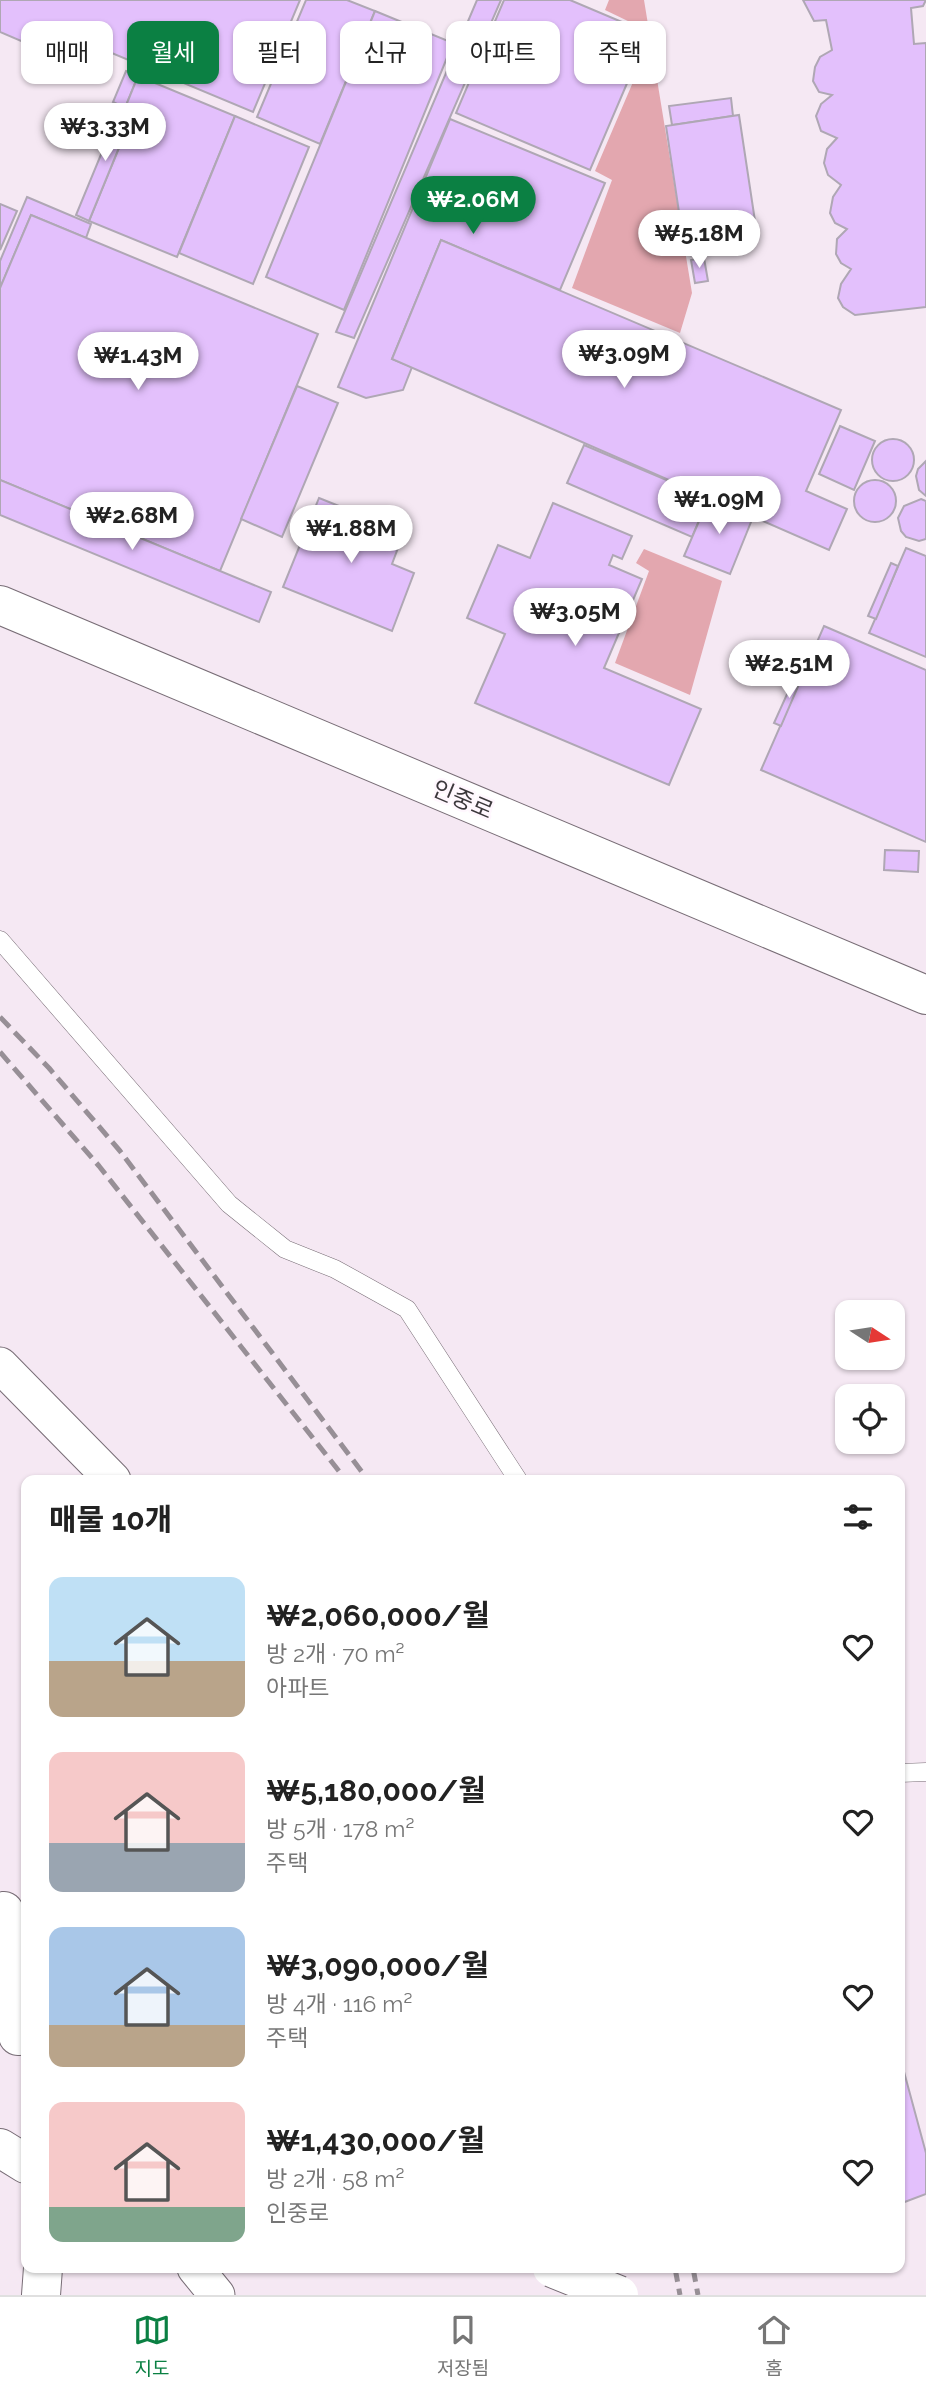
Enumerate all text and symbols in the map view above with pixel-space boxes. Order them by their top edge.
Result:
chip: 매매 [21,21,113,84]
chip: 월세 [127,21,219,84]
chip: 필터 [233,21,326,84]
chip: 신규 [340,21,432,84]
chip: 아파트 [446,21,560,84]
chip: 주택 [574,21,666,84]
pin: ₩3.33M [48,104,162,163]
text: ₩3.33M [60,112,150,139]
pin: ₩2.06M [416,176,530,236]
text: ₩2.06M [427,185,519,212]
pin: ₩5.18M [642,210,756,270]
text: ₩5.18M [654,219,744,246]
pin: ₩3.09M [567,330,681,390]
pin: ₩1.43M [81,332,195,392]
text: ₩3.09M [578,339,670,366]
text: ₩1.43M [94,341,182,368]
pin: ₩1.09M [662,476,776,536]
text: ₩1.09M [674,485,764,512]
pin: ₩2.68M [75,492,189,552]
text: ₩2.68M [86,501,178,528]
pin: ₩1.88M [294,505,408,565]
text: ₩1.88M [306,514,396,541]
pin: ₩3.05M [518,588,632,648]
text: ₩3.05M [529,597,621,624]
pin: ₩2.51M [732,640,846,700]
text: ₩2.51M [745,649,833,676]
street label: 인중로 [429,774,497,824]
north arrow [835,1300,905,1370]
map controls [835,1300,905,1454]
button: locate [835,1384,905,1454]
icon: filters [839,1498,877,1536]
text: 매물 10개 [49,1502,172,1537]
text: ₩2,060,000/월 [266,1598,490,1633]
icon: home [105,1605,189,1689]
icon: heart [839,1628,877,1666]
text: 방 2개 · 70 m² [266,1640,404,1667]
text: 아파트 [266,1674,329,1701]
text: ₩5,180,000/월 [266,1773,486,1808]
icon: home [105,1780,189,1864]
icon: heart [839,1803,877,1841]
text: 방 5개 · 178 m² [266,1815,414,1842]
text: 주택 [266,1849,308,1876]
text: ₩3,090,000/월 [266,1948,489,1983]
icon: home [105,1955,189,2039]
icon: heart [839,1978,877,2016]
text: 방 4개 · 116 m² [266,1990,412,2017]
text: 주택 [266,2024,308,2051]
text: ₩1,430,000/월 [266,2123,485,2158]
icon: home [105,2130,189,2214]
icon: heart [839,2153,877,2191]
text: 방 2개 · 58 m² [266,2165,404,2192]
text: 인중로 [266,2199,329,2226]
tab: 지도 [133,2311,171,2380]
tab: 저장됨 [437,2311,489,2380]
tab: 홈 [755,2311,793,2380]

